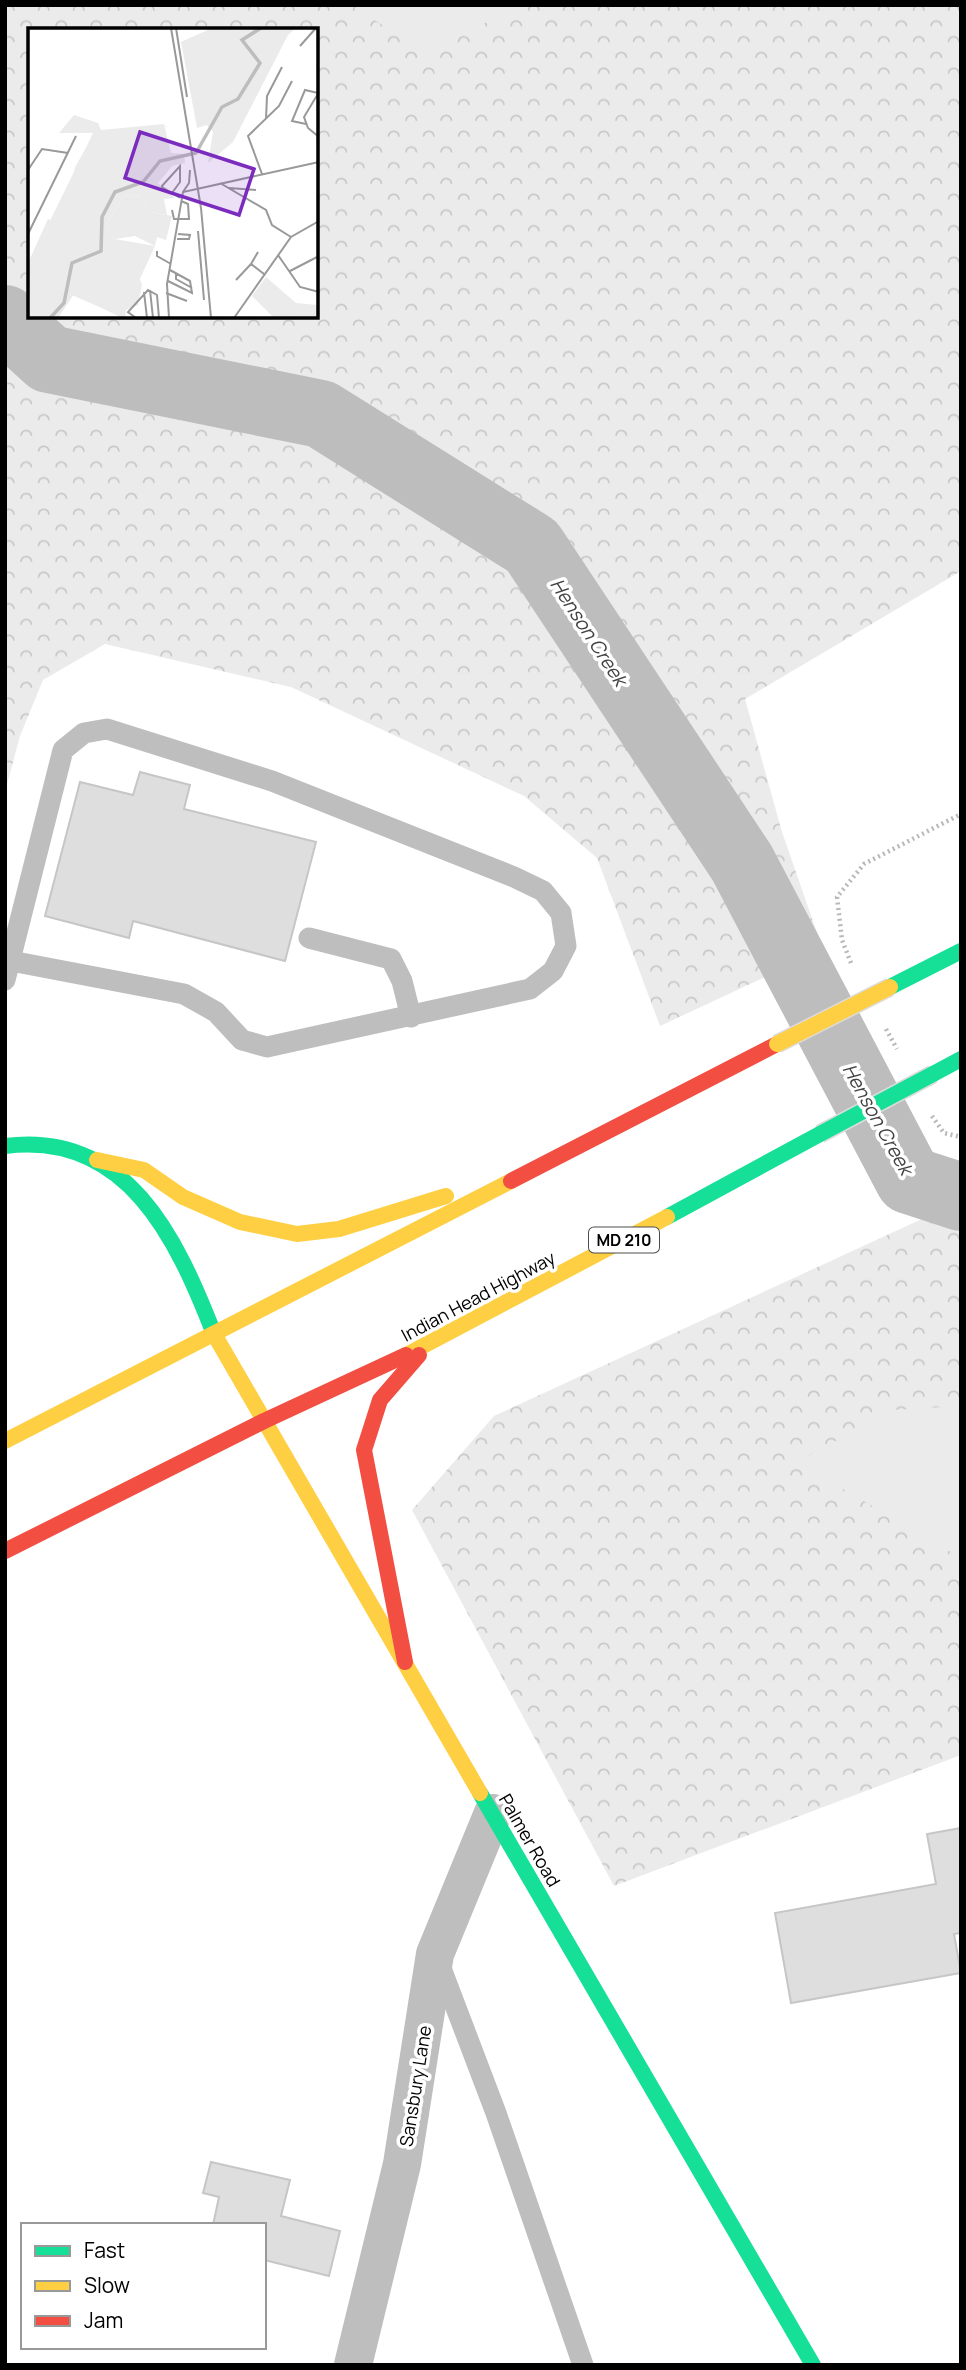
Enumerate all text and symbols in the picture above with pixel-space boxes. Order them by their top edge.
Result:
inset map [28,28,318,318]
water label: Henson Creek [545,573,635,693]
water label: Henson Creek [837,1059,921,1181]
road number: MD 210 [589,1228,659,1252]
street label: Indian Head Highway [397,1245,560,1347]
street label: Palmer Road [494,1789,566,1891]
street label: Sansbury Lane [394,2024,436,2148]
legend [21,2223,266,2349]
text: Fast [84,2236,125,2264]
text: Slow [84,2271,130,2299]
text: Jam [84,2306,123,2334]

